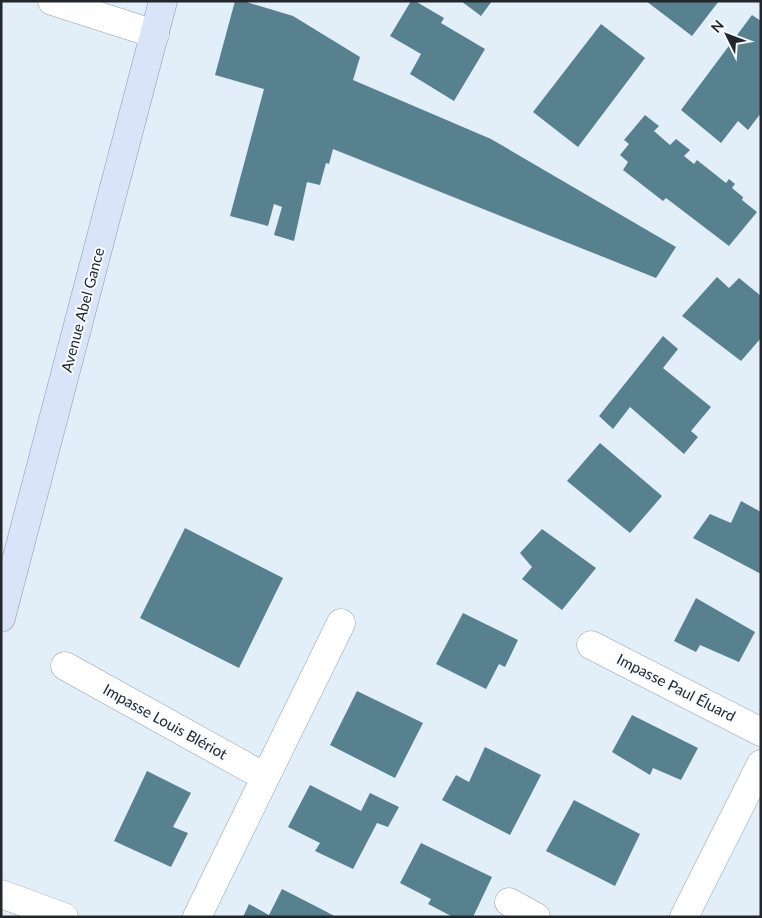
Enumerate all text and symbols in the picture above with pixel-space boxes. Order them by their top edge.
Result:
north arrow [702,10,752,60]
text: N [707,16,727,36]
street label: Avenue Abel Gance [57,245,107,374]
street label: Impasse Paul Éluard [614,649,739,725]
street label: Impasse Louis Blériot [100,680,231,763]

